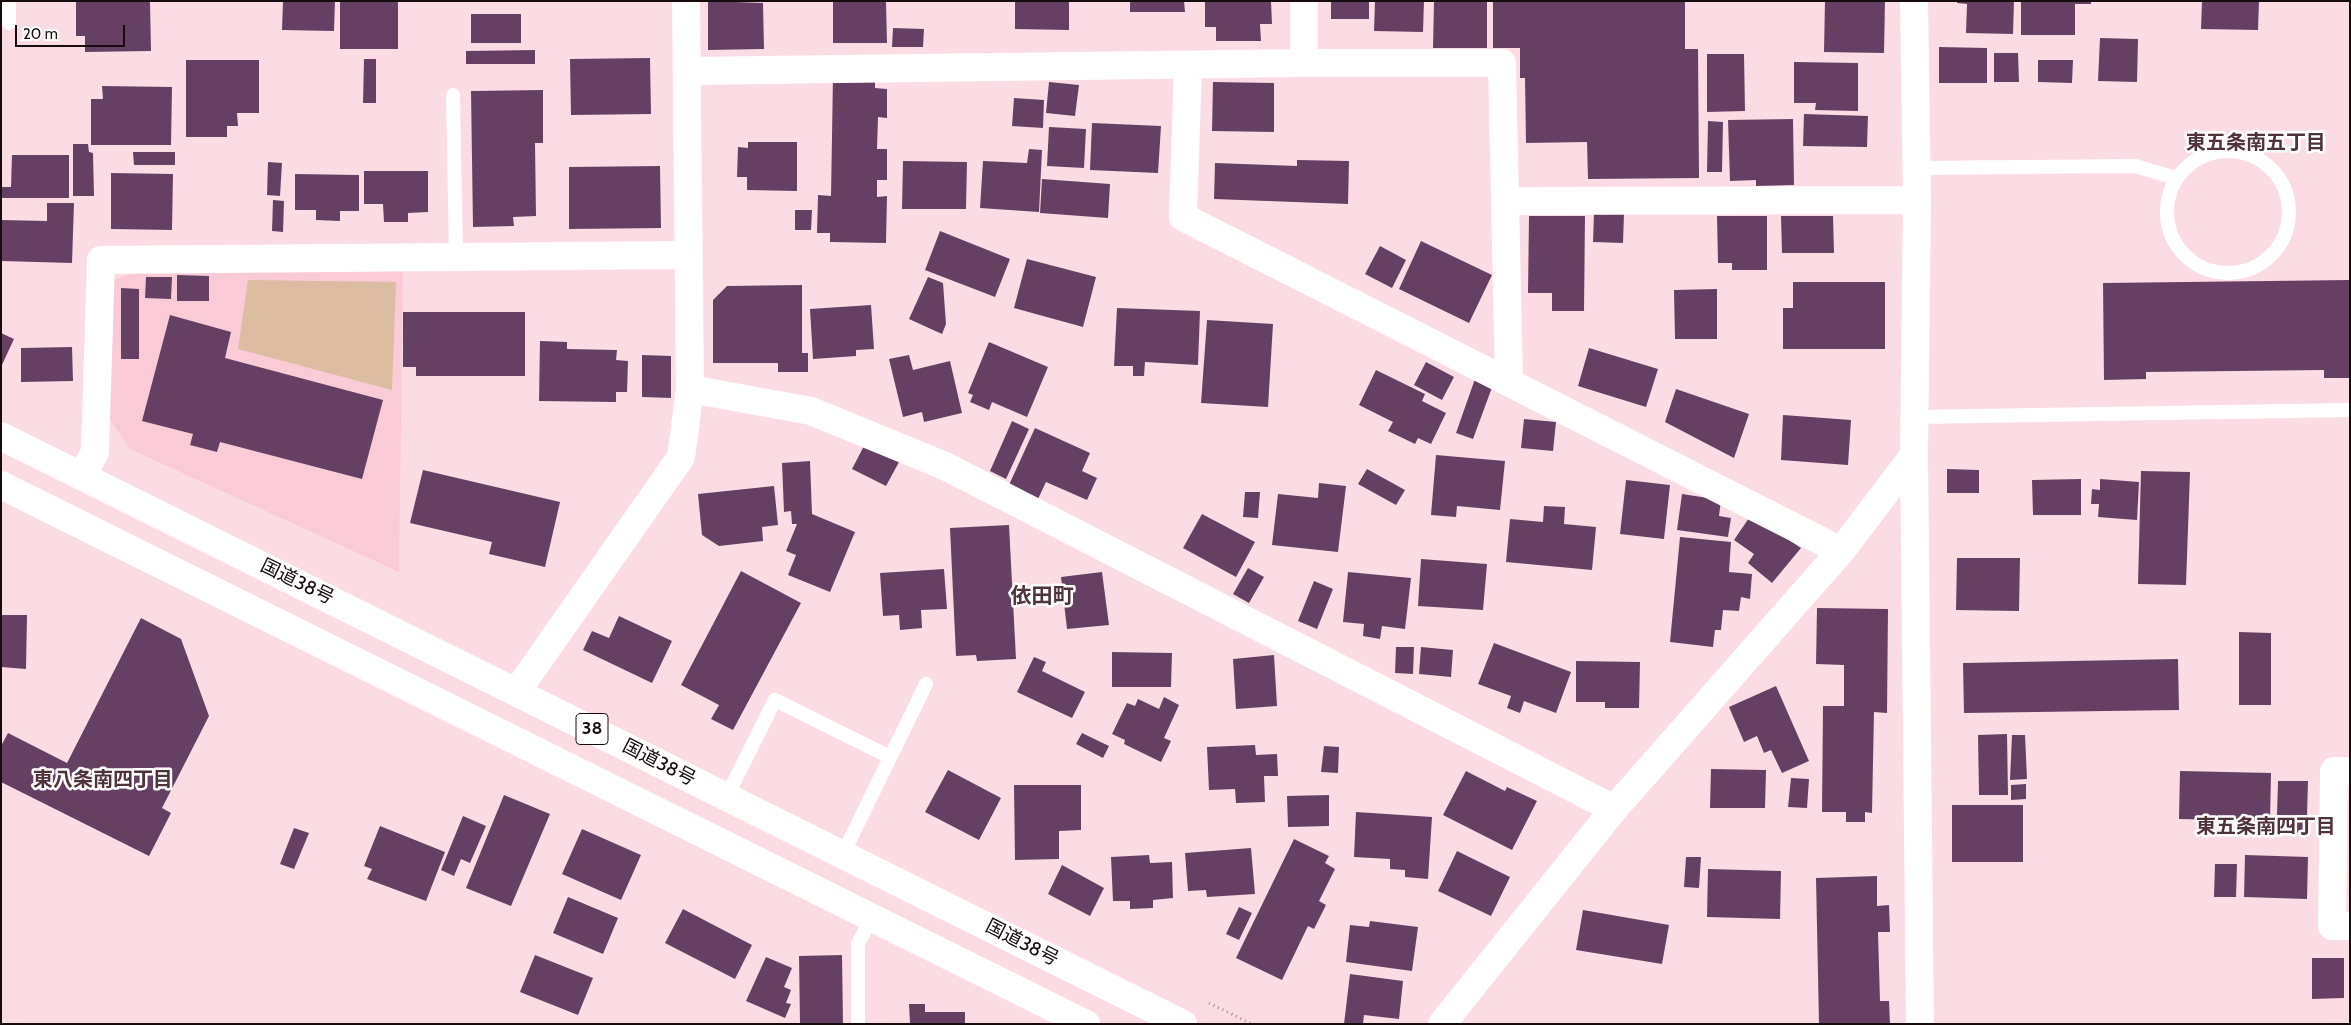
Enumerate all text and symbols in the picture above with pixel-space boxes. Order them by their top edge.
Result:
scale bar [18,15,128,47]
text: 20 m [23,25,58,43]
district label: 東五条南五丁目 [2186,131,2326,155]
street label: 国道38号 [257,554,337,610]
district label: 依田町 [1011,584,1073,610]
road number: 38 [576,714,608,744]
street label: 国道38号 [619,735,699,791]
district label: 東八条南四丁目 [33,768,173,792]
district label: 東五条南四丁目 [2196,815,2336,839]
street label: 国道38号 [982,915,1062,971]

